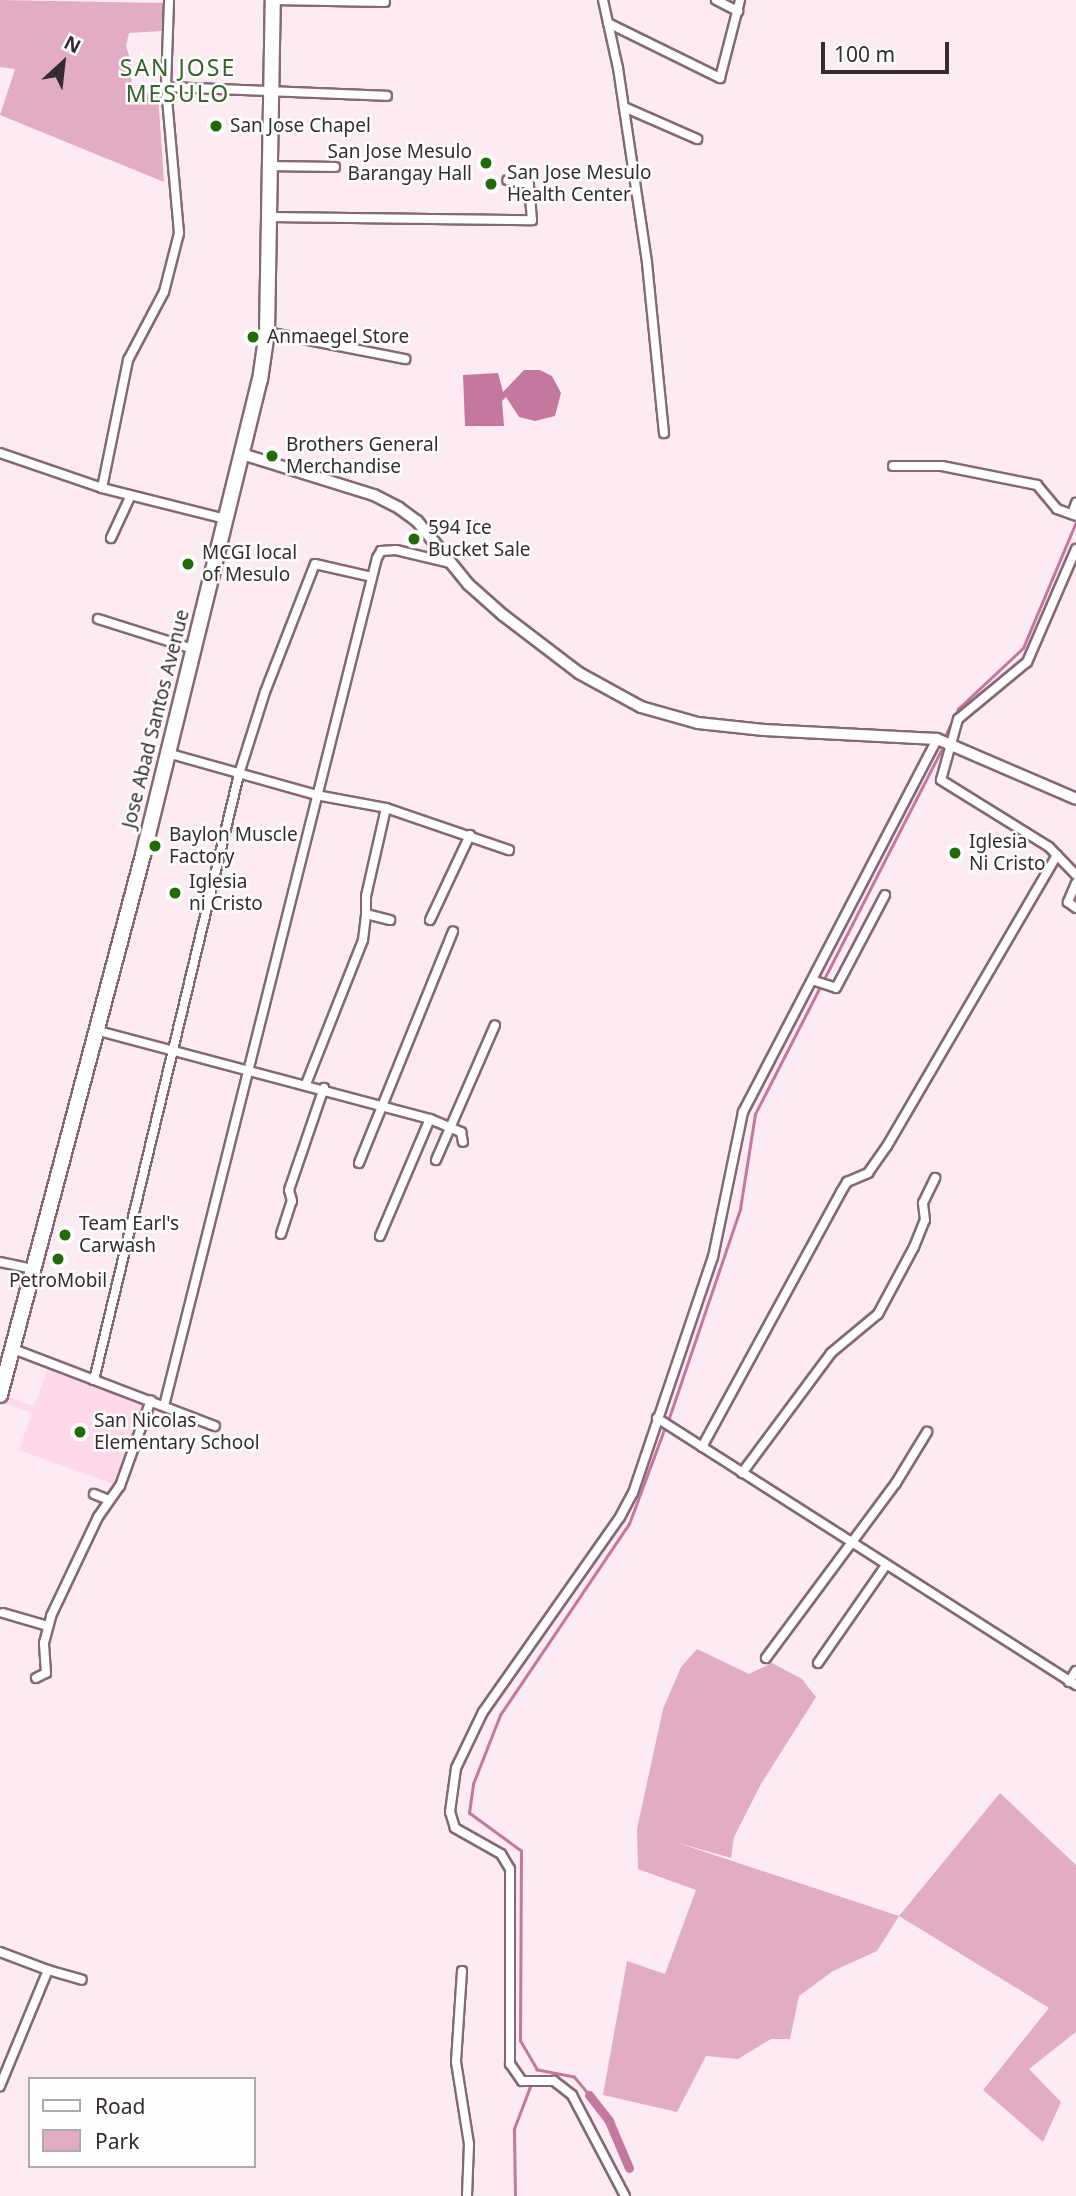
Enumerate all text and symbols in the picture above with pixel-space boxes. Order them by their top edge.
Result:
north arrow [28,28,98,98]
scale bar [824,28,952,72]
text: N [60,29,85,59]
text: 100 m [834,40,895,68]
district label: SAN JOSE MESULO [121,53,235,107]
place label: San Jose Chapel [230,115,371,137]
marker: San Jose Chapel [208,118,224,134]
place label: San Jose Mesulo Barangay Hall [328,141,472,185]
marker: San Jose Mesulo Barangay Hall [478,155,494,171]
place label: San Jose Mesulo Health Center [507,162,651,206]
marker: San Jose Mesulo Health Center [481,174,501,194]
place label: Anmaegel Store [267,326,409,348]
marker: Anmaegel Store [245,329,261,345]
place label: Brothers General Merchandise [286,434,439,478]
marker: Brothers General Merchandise [264,448,280,464]
place label: 594 Ice Bucket Sale [428,517,531,561]
marker: 594 Ice Bucket Sale [406,531,422,547]
place label: MCGI local of Mesulo [202,542,297,586]
marker: MCGI local of Mesulo [180,556,196,572]
street label: Jose Abad Santos Avenue [118,607,194,831]
place label: Baylon Muscle Factory [169,824,298,868]
place label: Iglesia Ni Cristo [969,831,1045,875]
marker: Baylon Muscle Factory [147,838,163,854]
marker: Iglesia Ni Cristo [947,845,963,861]
place label: Iglesia ni Cristo [189,871,263,915]
marker: Iglesia ni Cristo [167,885,183,901]
place label: Team Earl's Carwash [79,1213,179,1257]
marker: Team Earl's Carwash [57,1227,73,1243]
marker: PetroMobil [50,1251,66,1267]
place label: PetroMobil [9,1270,107,1292]
place label: San Nicolas Elementary School [94,1410,260,1454]
marker: San Nicolas Elementary School [72,1424,88,1440]
legend [28,2077,256,2168]
text: Road [95,2092,145,2120]
text: Park [95,2127,139,2155]

